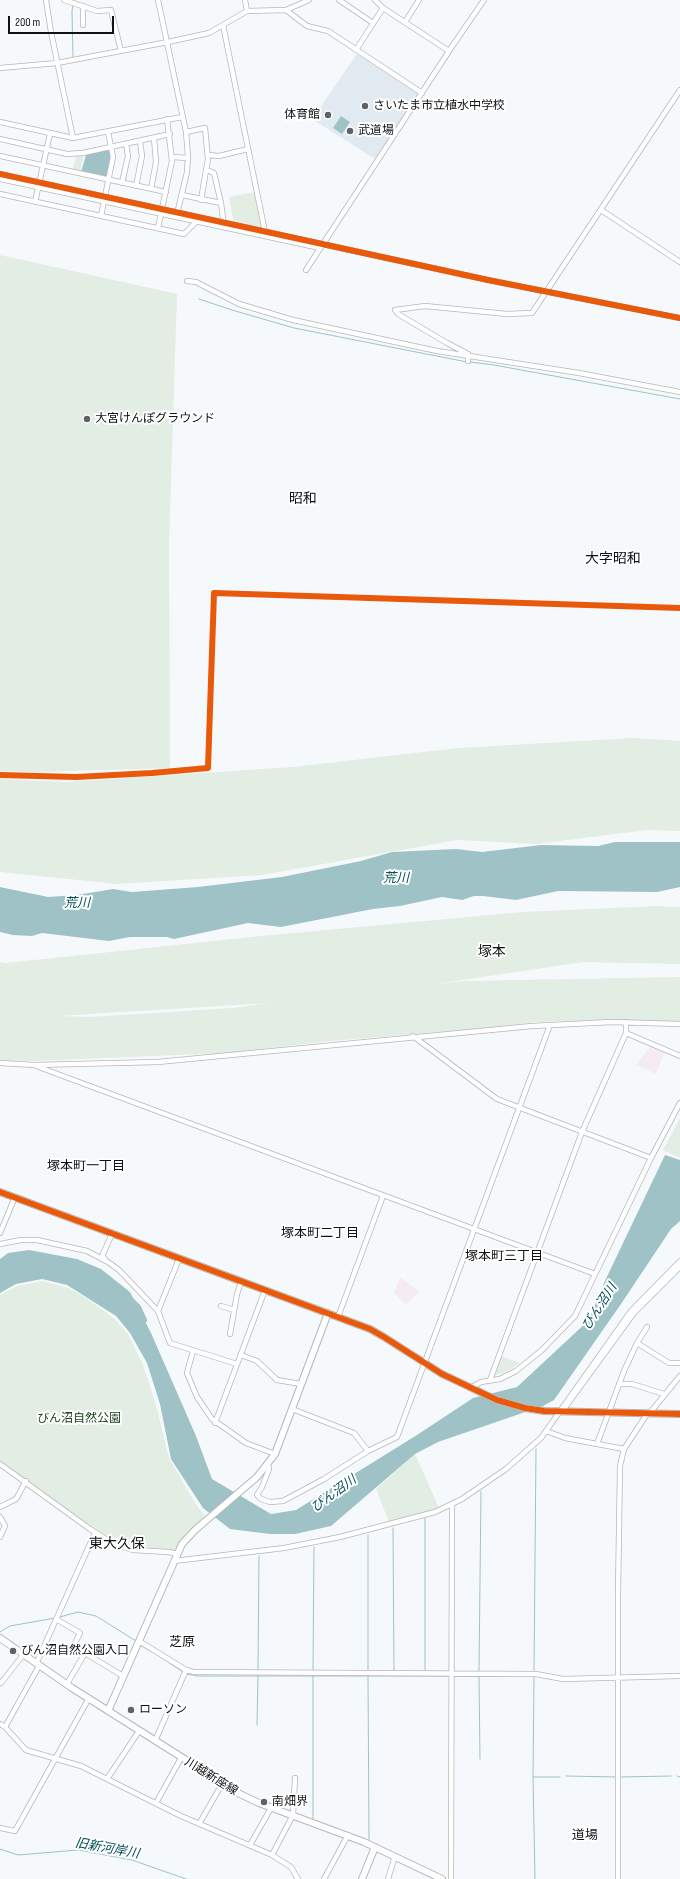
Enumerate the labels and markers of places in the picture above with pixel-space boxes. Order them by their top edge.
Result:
place label: さいたま市立植水中学校 [373,99,505,113]
marker: さいたま市立植水中学校 [360,101,370,111]
place label: 体育館 [284,108,320,122]
marker: 体育館 [323,110,333,120]
place label: 武道場 [358,124,394,138]
marker: 武道場 [345,126,355,136]
place label: 大宮けんぽグラウンド [95,412,215,426]
marker: 大宮けんぽグラウンド [82,414,92,424]
place label: びん沼自然公園入口 [21,1644,129,1658]
marker: びん沼自然公園入口 [8,1646,18,1656]
place label: ローソン [139,1703,187,1717]
marker: ローソン [126,1705,136,1715]
place label: 南畑界 [272,1795,308,1809]
marker: 南畑界 [259,1797,269,1807]

